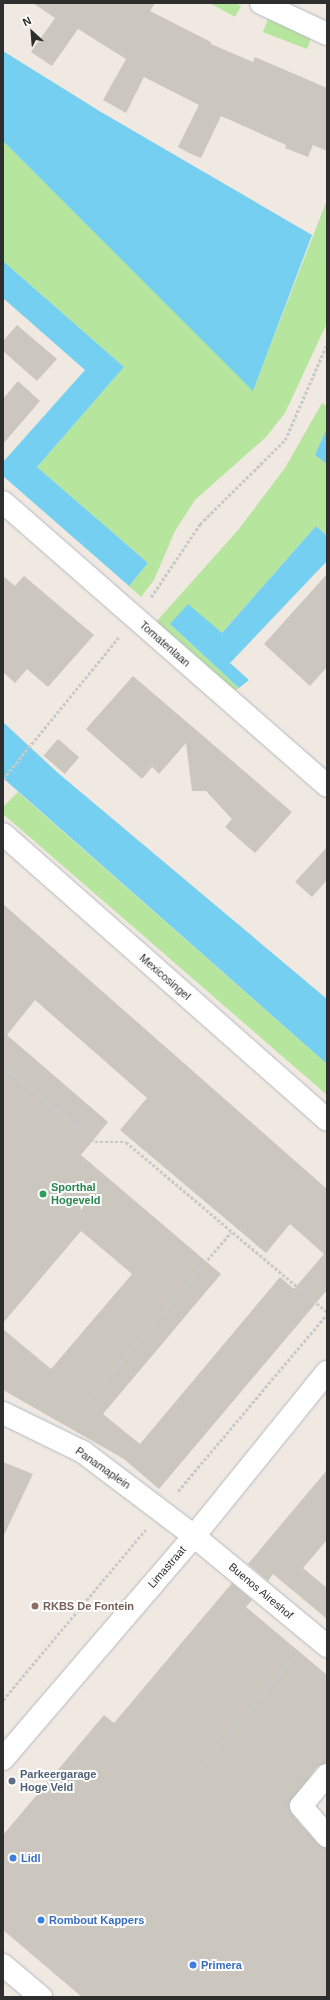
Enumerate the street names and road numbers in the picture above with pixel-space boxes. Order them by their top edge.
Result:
street label: Tomatenlaan [137,618,193,670]
street label: Mexicosingel [137,951,193,1003]
street label: Panamaplein [73,1444,133,1492]
street label: Limastraat [145,1543,189,1591]
street label: Buenos Aireshof [226,1560,296,1622]

